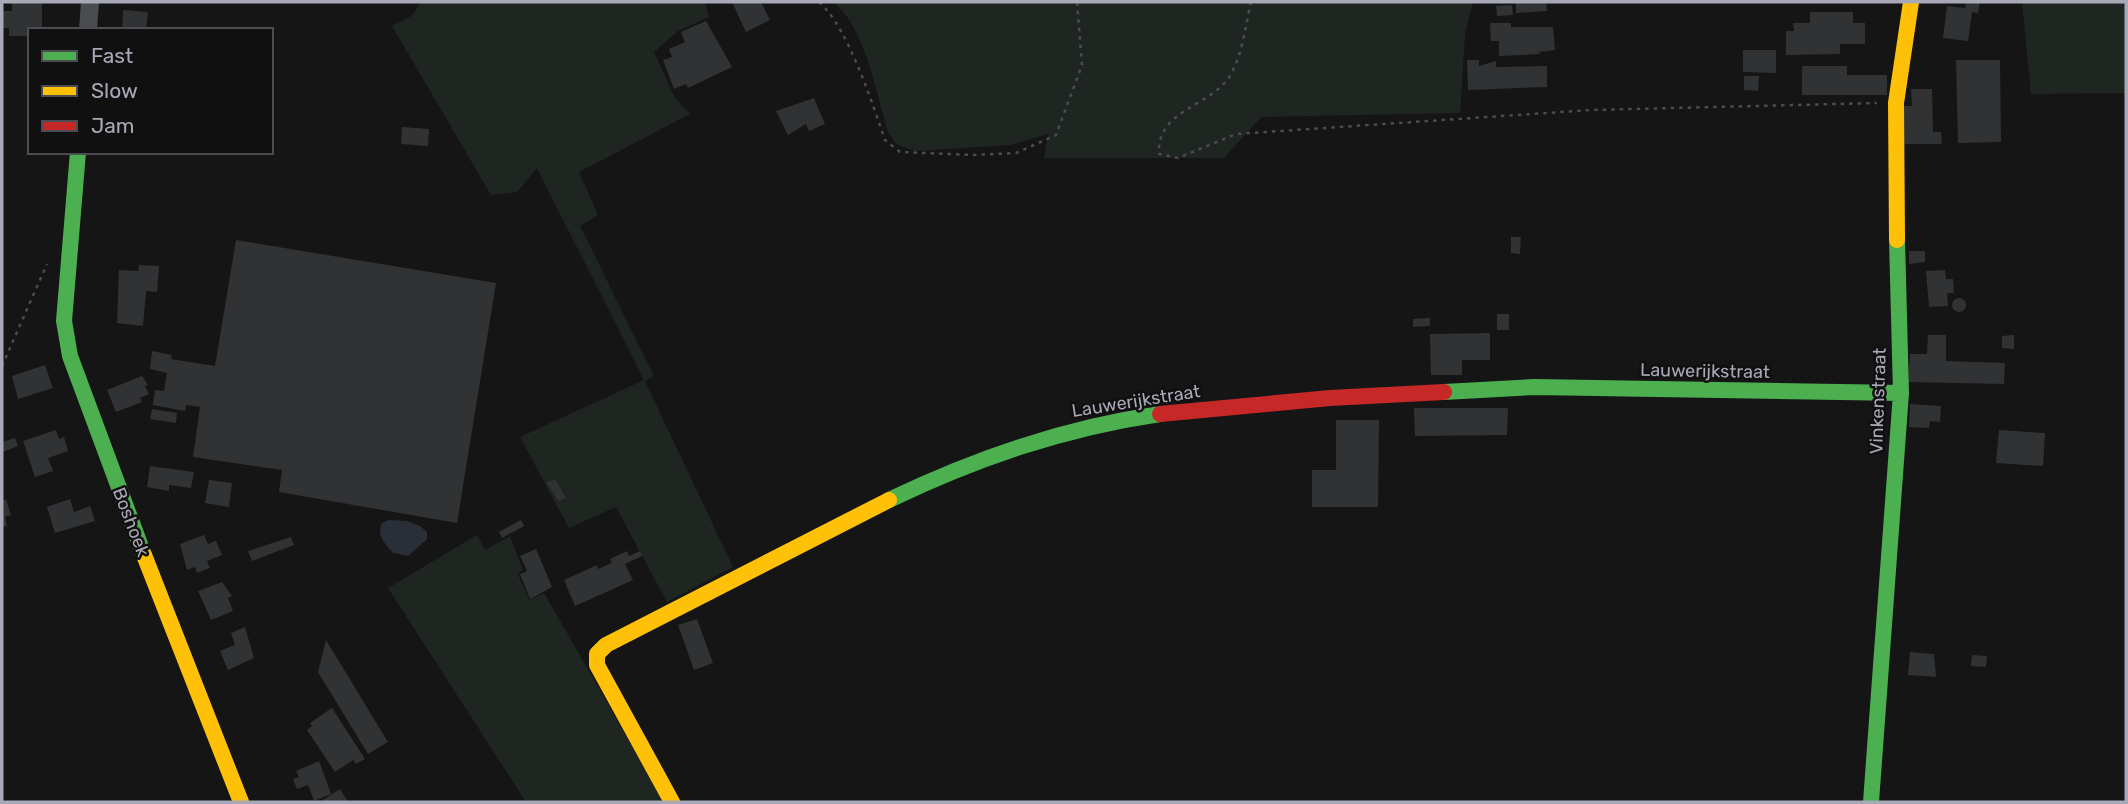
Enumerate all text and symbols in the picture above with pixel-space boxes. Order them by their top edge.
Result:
legend [28,28,273,154]
text: Fast [91,43,133,68]
text: Slow [91,78,138,103]
text: Jam [91,113,135,138]
street label: Vinkenstraat [1865,347,1891,455]
street label: Lauwerijkstraat [1640,359,1770,383]
street label: Lauwerijkstraat [1070,380,1202,422]
street label: Boshoek [108,484,154,560]

